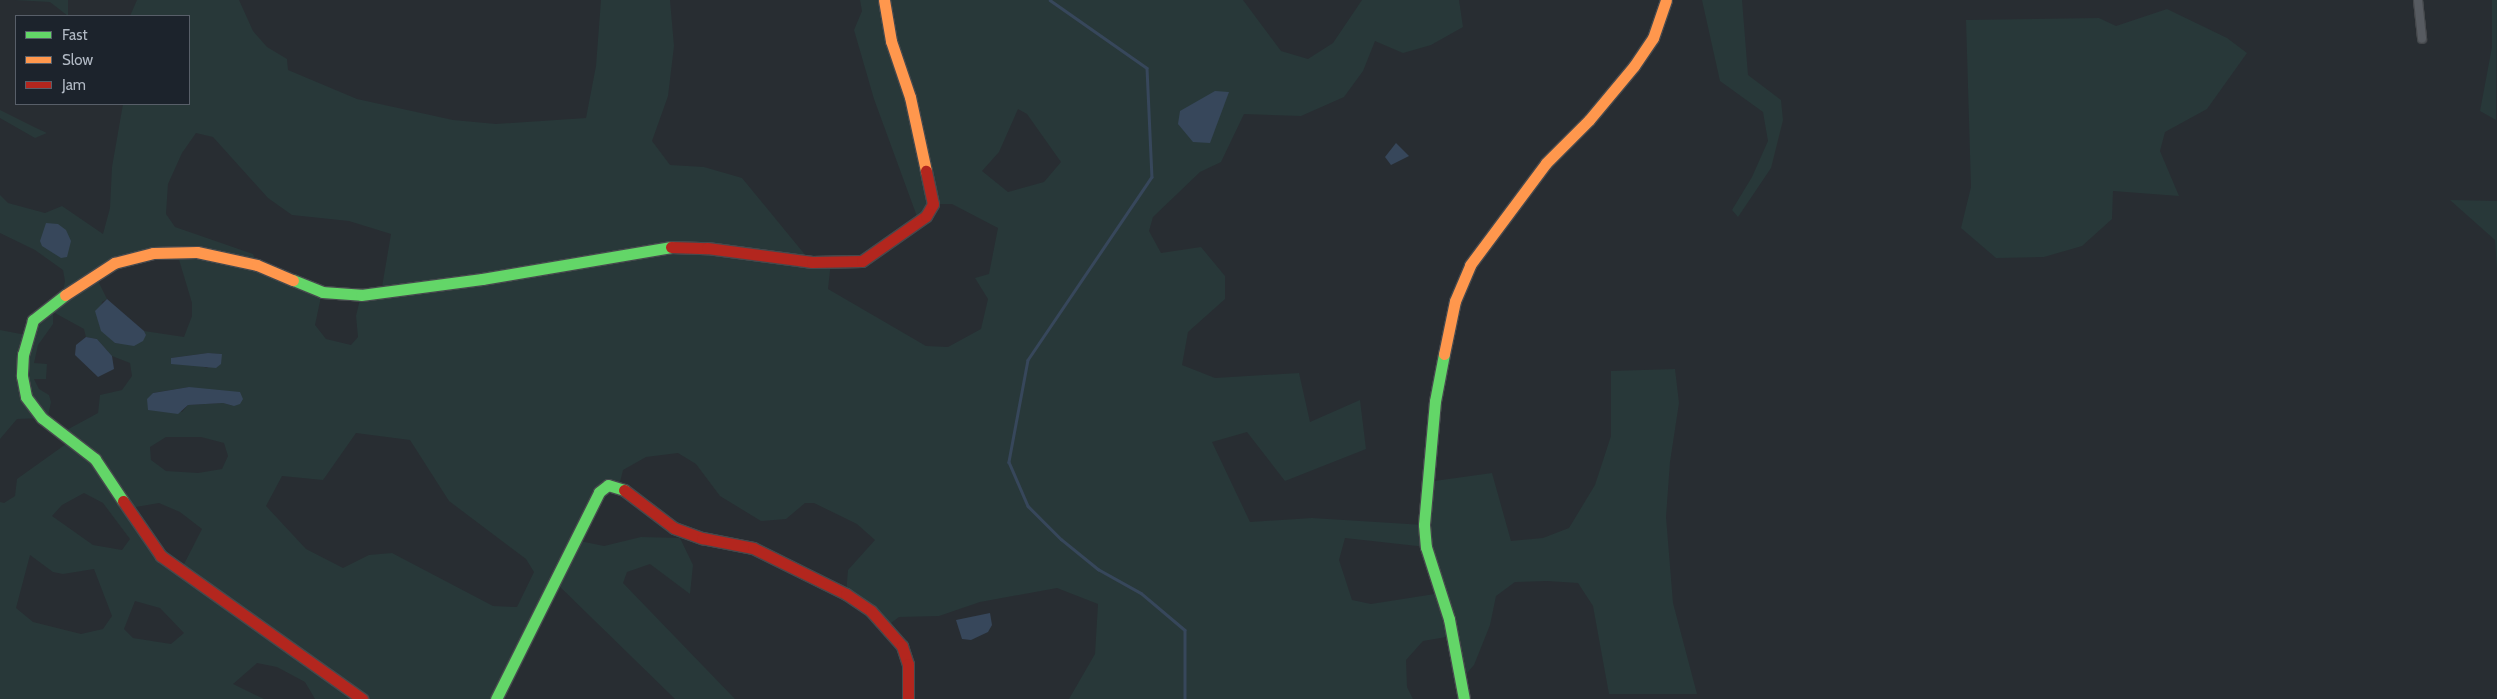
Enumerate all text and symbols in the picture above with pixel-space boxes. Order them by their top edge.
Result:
legend [15,15,190,105]
text: Fast [62,26,87,44]
text: Slow [62,51,93,69]
text: Jam [62,76,86,94]

